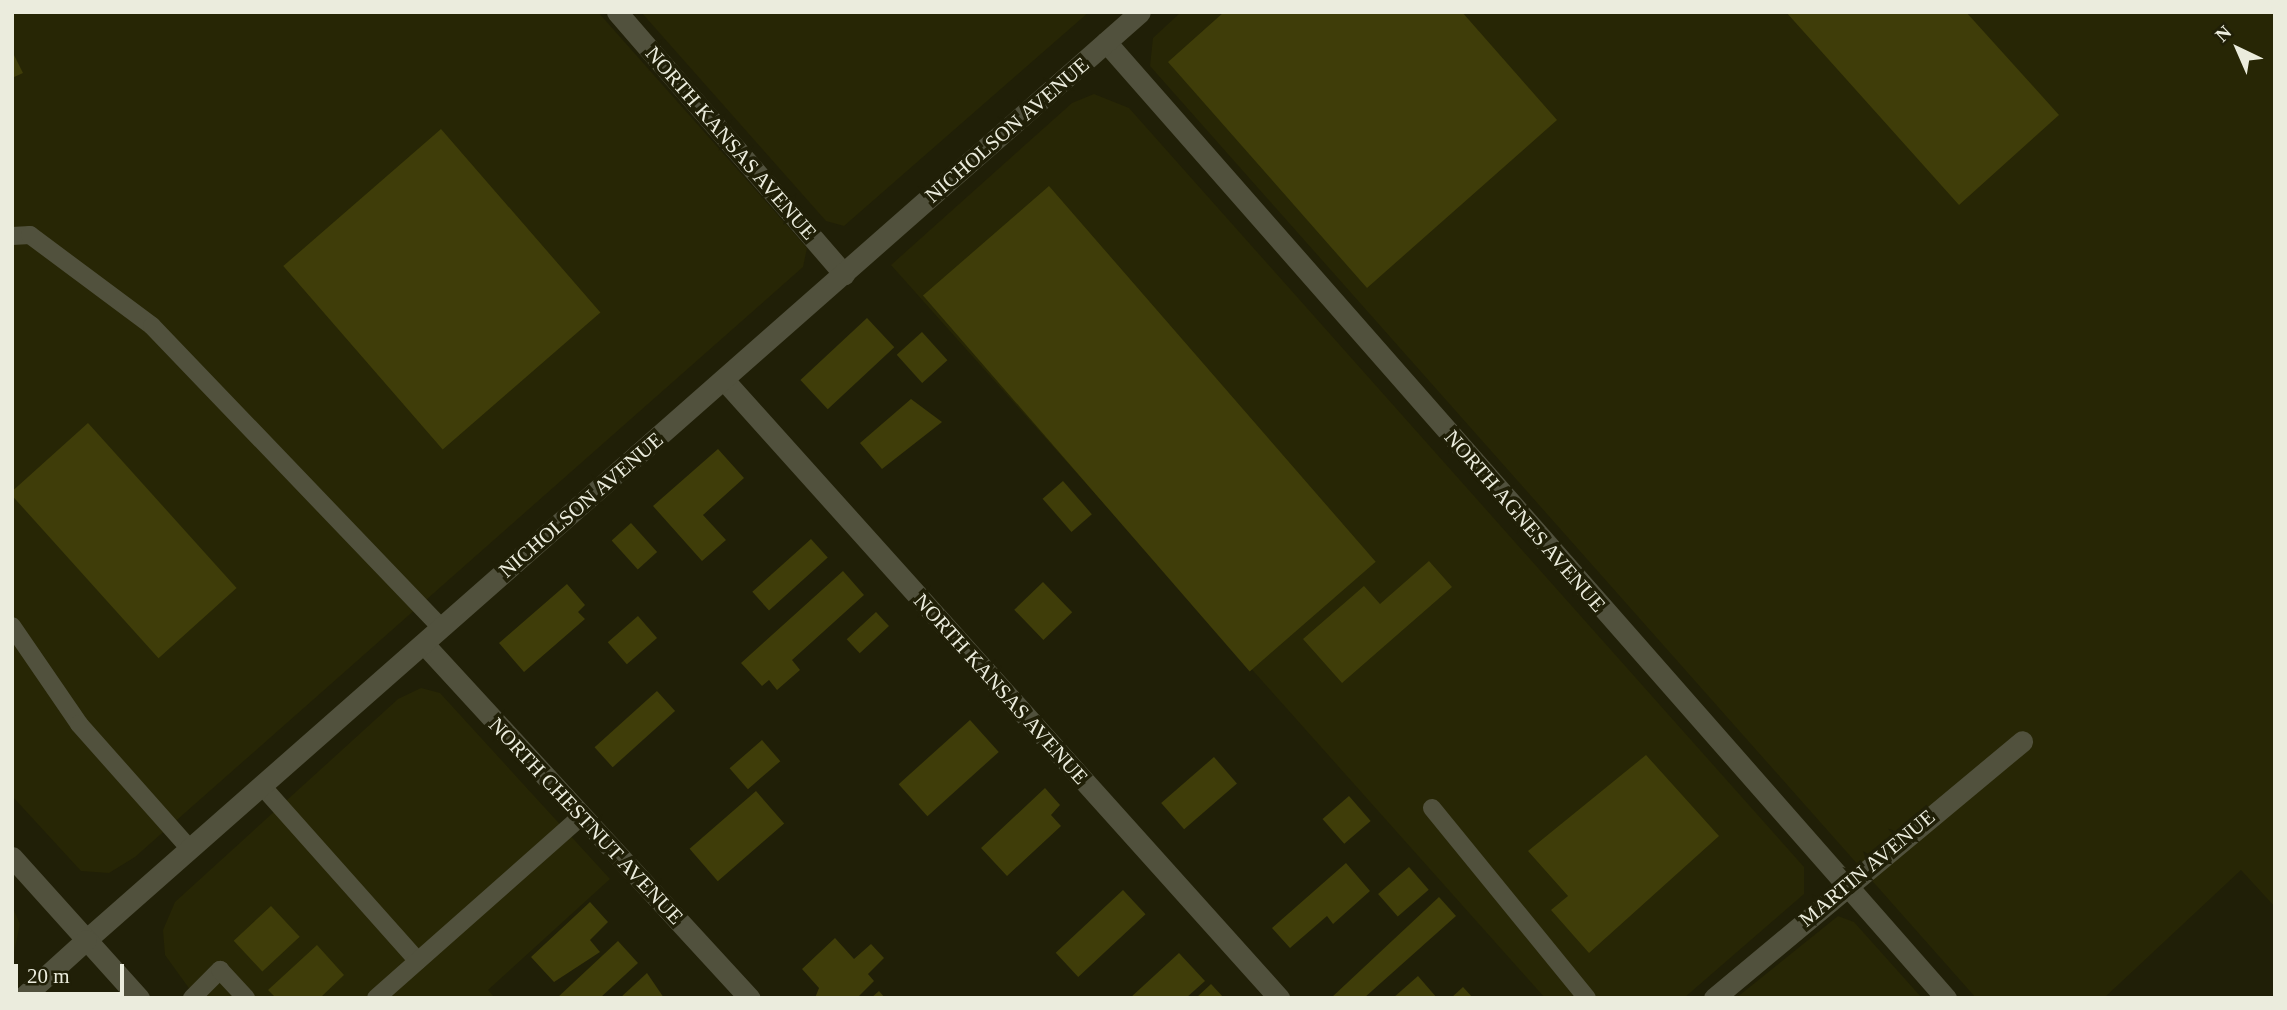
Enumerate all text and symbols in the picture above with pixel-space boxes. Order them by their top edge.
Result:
north arrow [2203,14,2273,84]
text: N [2211,21,2235,46]
street label: NORTH KANSAS AVENUE [640,41,822,245]
street label: NICHOLSON AVENUE [919,52,1095,208]
street label: NORTH AGNES AVENUE [1438,424,1612,618]
street label: NICHOLSON AVENUE [493,427,669,583]
street label: NORTH KANSAS AVENUE [908,588,1094,790]
street label: NORTH CHESTNUT AVENUE [483,712,689,930]
street label: MARTIN AVENUE [1794,804,1940,932]
scale bar [18,950,128,994]
text: 20 m [27,964,70,988]

